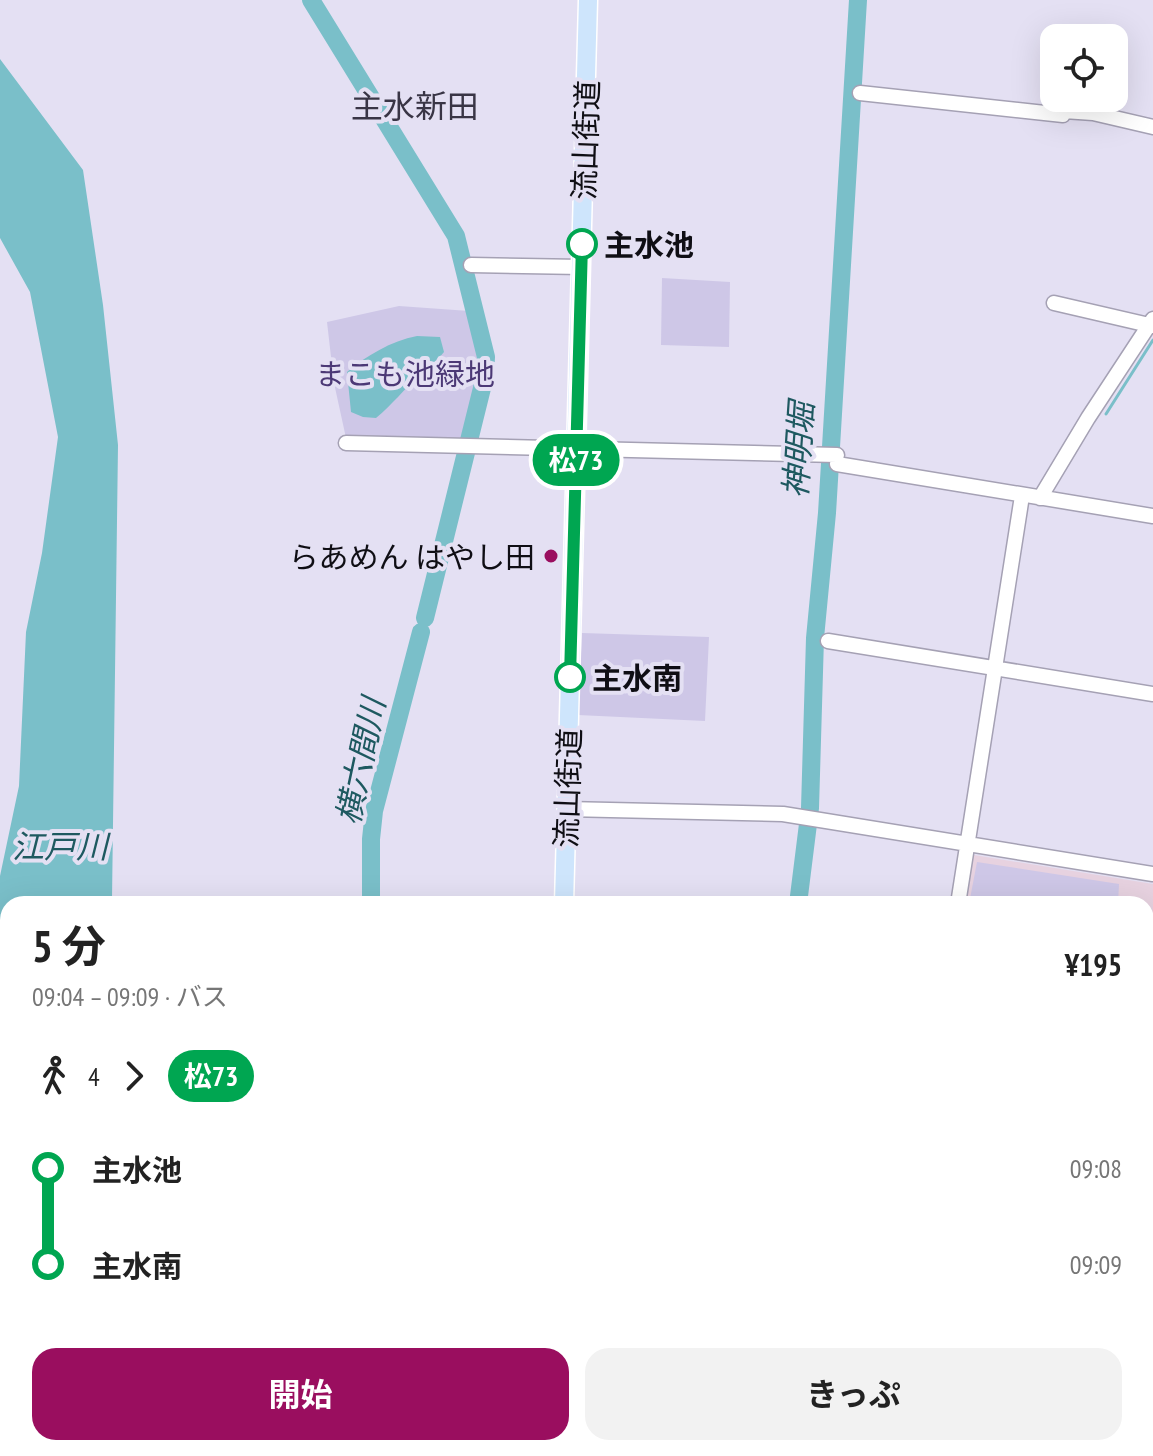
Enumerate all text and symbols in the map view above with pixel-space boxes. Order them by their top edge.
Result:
map controls [1040,24,1128,112]
button: locate [1040,24,1128,112]
street label: 流山街道 [563,79,607,201]
district label: 主水新田 [351,85,479,127]
place label: 主水池 [604,225,694,264]
marker: 主水池 [567,229,597,259]
park label: まこも池緑地 [315,354,495,393]
water label: 神明堀 [774,396,823,499]
line badge: 松73 [530,434,622,486]
text: 松73 [549,441,603,478]
place label: らあめん はやし田 [289,537,535,576]
marker: らあめん はやし田 [542,547,560,565]
place label: 主水南 [592,658,682,697]
marker: 主水南 [555,662,585,692]
water label: 横六間川 [326,691,394,828]
street label: 流山街道 [545,727,589,849]
water label: 江戸川 [12,825,111,867]
text: 5 分 [32,917,106,974]
text: ¥195 [1065,945,1122,984]
text: 09:04 – 09:09 · バス [32,980,228,1013]
icon: walk [32,1054,76,1098]
icon: forward [112,1054,156,1098]
text: 松73 [184,1057,238,1094]
text: 4 [88,1060,100,1093]
text: 主水池 [92,1150,182,1189]
text: 09:08 [1070,1152,1122,1185]
text: 主水南 [92,1246,182,1285]
text: 09:09 [1070,1248,1122,1281]
button: 開始 [32,1348,569,1440]
button: きっぷ [585,1348,1122,1440]

